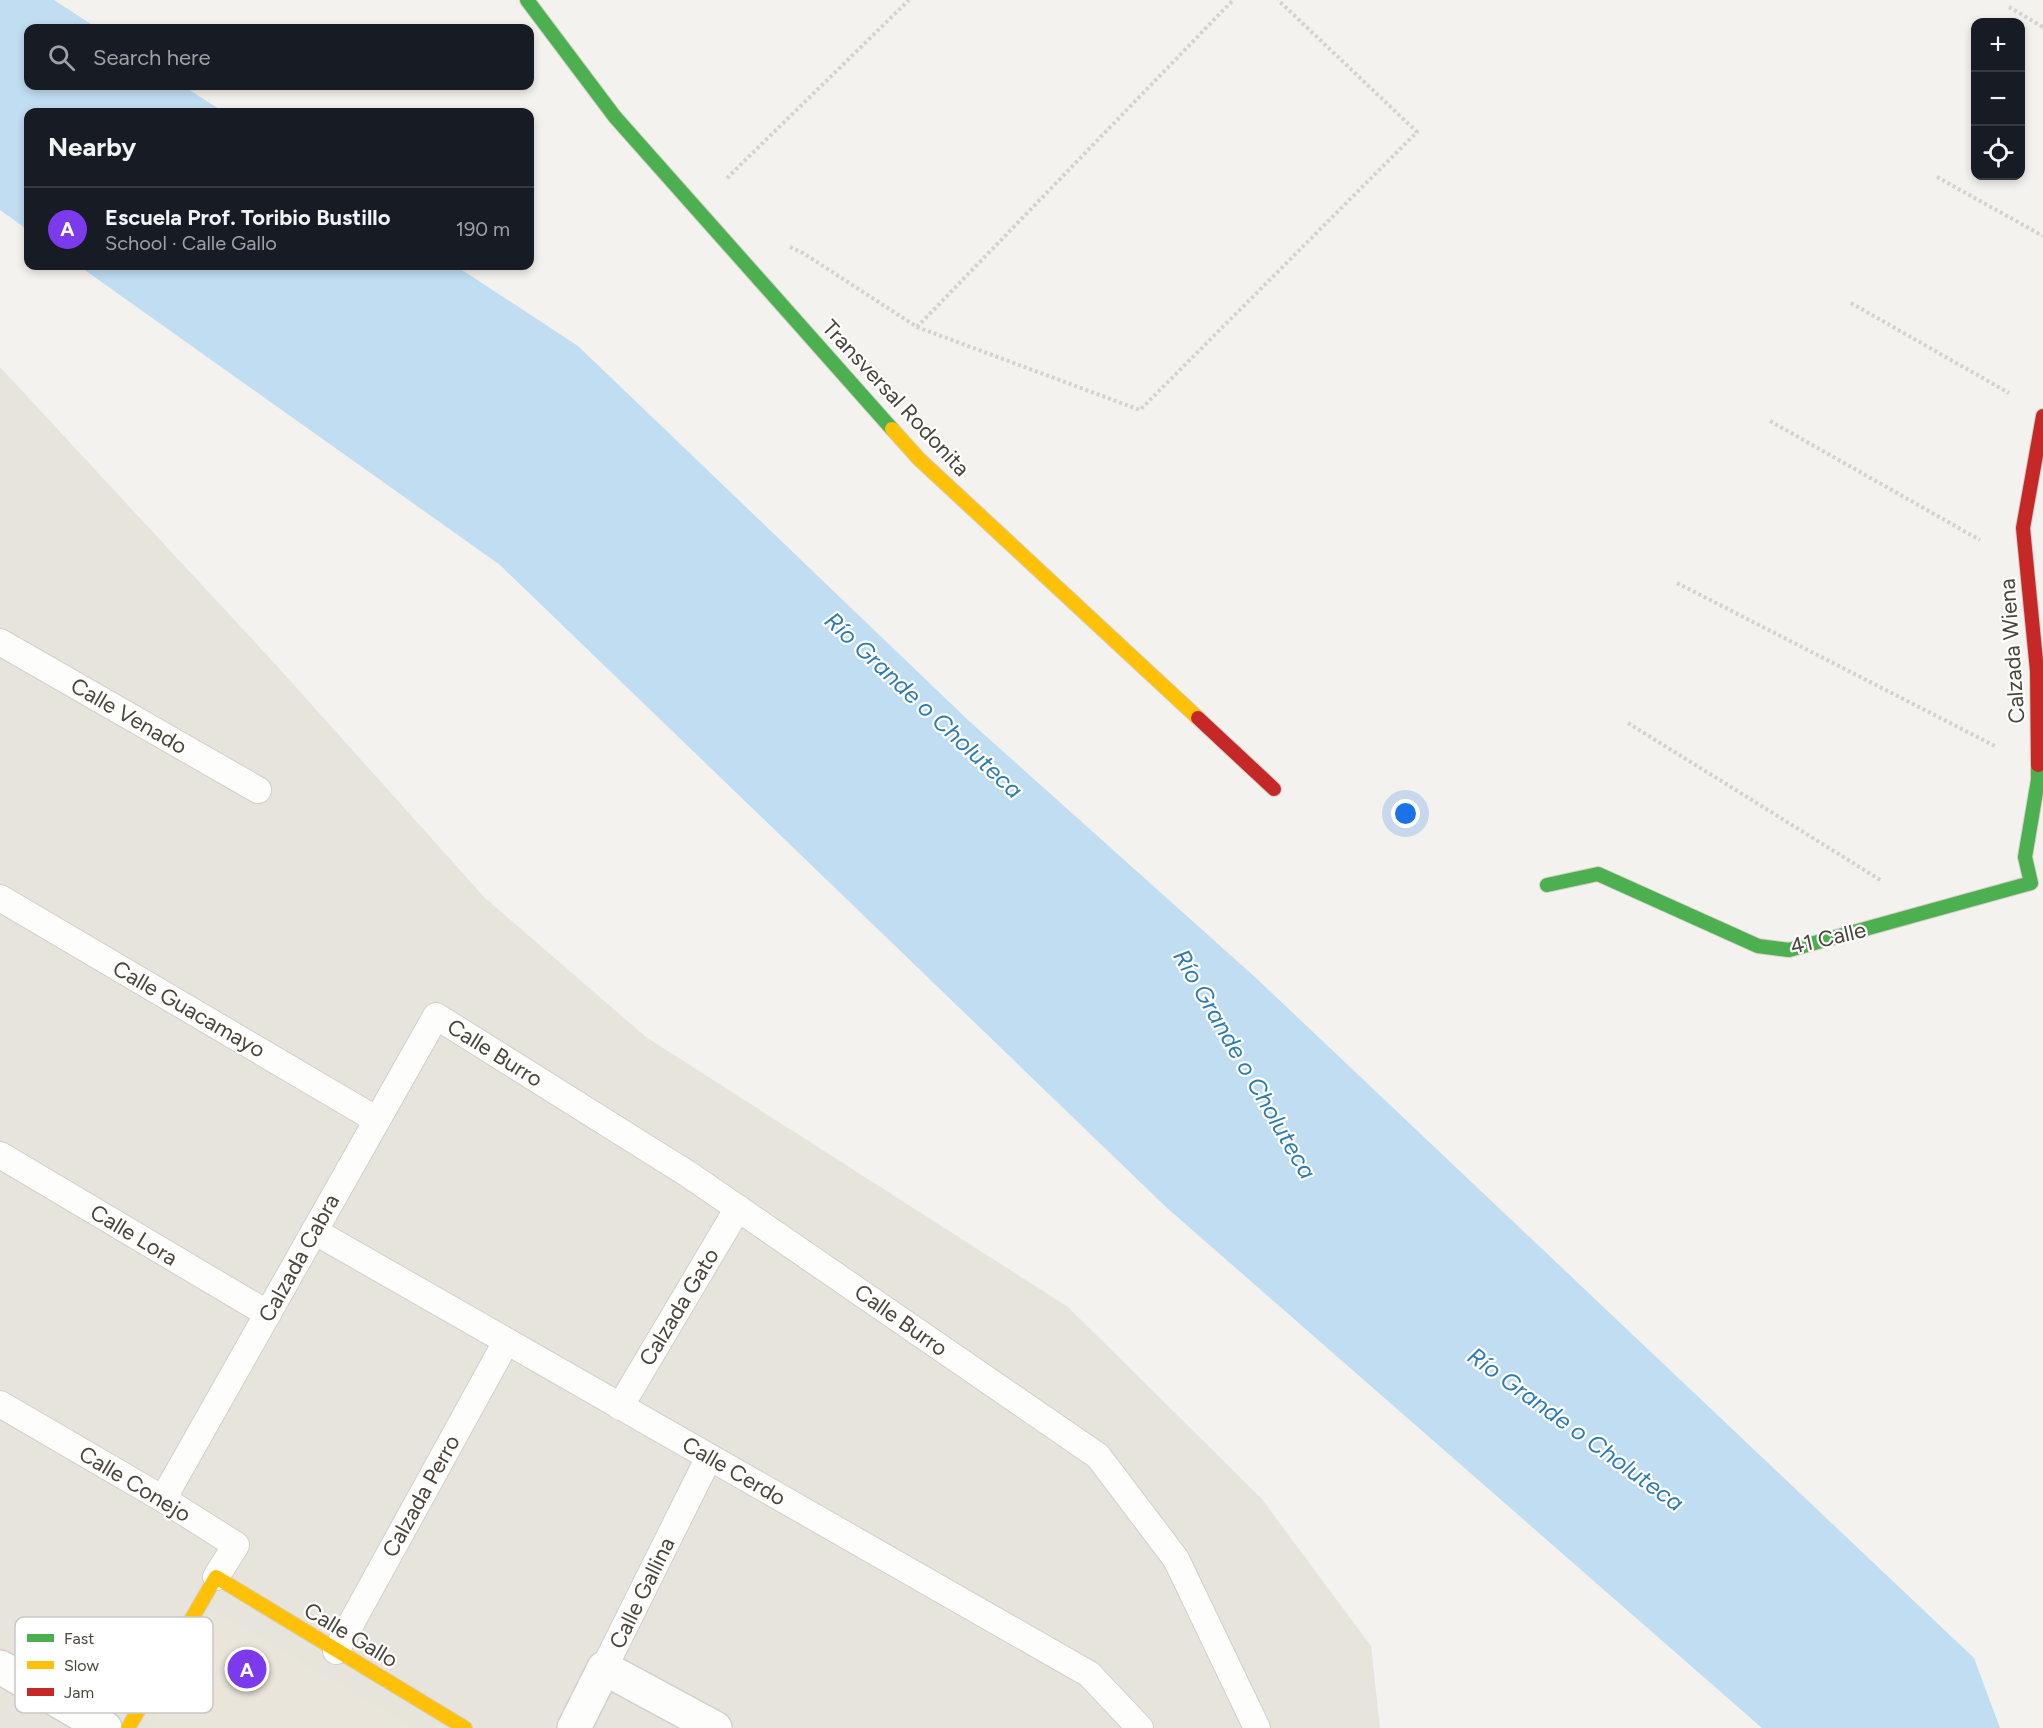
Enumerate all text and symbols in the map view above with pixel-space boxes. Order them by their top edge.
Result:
map controls [1971,18,2025,180]
button: + [1971,18,2025,72]
search box [24,24,534,90]
icon: search [45,41,78,74]
text: Search here [93,44,211,71]
button: − [1971,72,2025,126]
button: locate [1971,126,2025,180]
text: Nearby [48,131,136,163]
text: Escuela Prof. Toribio Bustillo [105,204,391,231]
text: A [60,217,75,241]
text: 190 m [456,217,510,241]
text: School · Calle Gallo [105,231,277,255]
street label: Transversal Rodonita [817,314,975,482]
street label: Calzada Wiena [1993,578,2031,724]
water label: Río Grande o Choluteca [819,606,1029,804]
street label: Calle Venado [66,672,192,760]
your location [1391,799,1420,828]
street label: 41 Calle [1787,916,1869,960]
water label: Río Grande o Choluteca [1167,944,1323,1184]
street label: Calle Guacamayo [108,954,270,1064]
street label: Calle Burro [442,1013,548,1093]
street label: Calzada Cabra [253,1189,345,1327]
street label: Calle Lora [85,1198,183,1272]
street label: Calzada Gato [633,1243,725,1371]
street label: Calle Burro [849,1278,953,1362]
water label: Río Grande o Choluteca [1462,1341,1690,1517]
street label: Calzada Perro [376,1430,466,1562]
street label: Calle Cerdo [677,1431,791,1511]
street label: Calle Conejo [74,1440,196,1528]
street label: Calle Gallina [603,1533,681,1653]
street label: Calle Gallo [299,1596,403,1674]
legend [15,1617,213,1713]
text: Fast [64,1629,94,1648]
pin: A [228,1646,266,1692]
text: Slow [64,1656,99,1675]
text: Jam [64,1683,94,1702]

